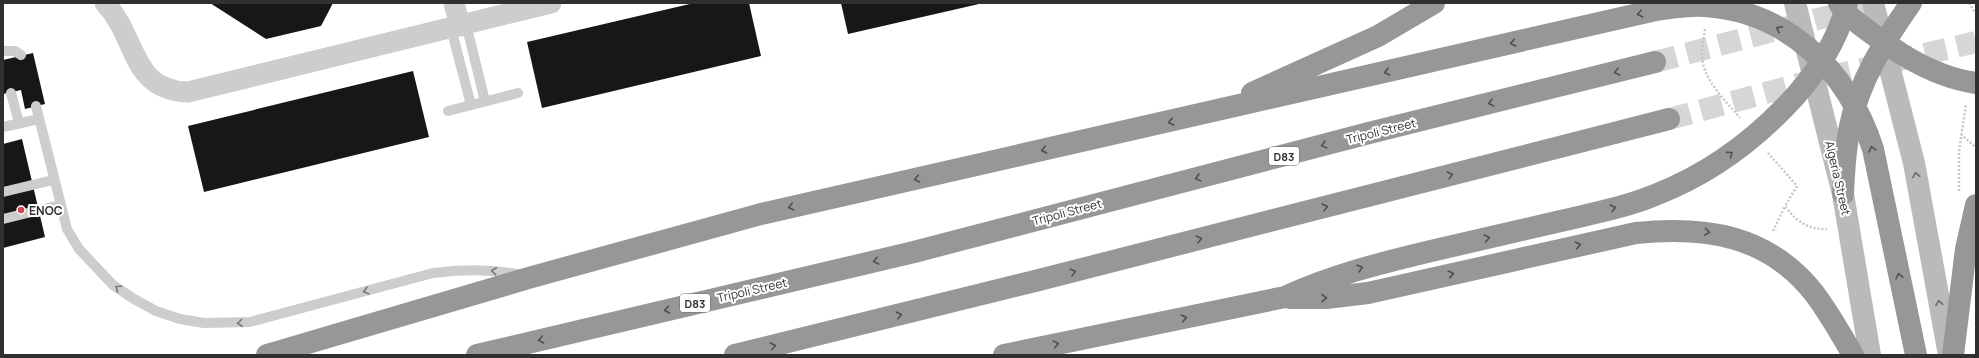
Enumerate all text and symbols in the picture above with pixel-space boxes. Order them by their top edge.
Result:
one-way arrow [1637,9,1643,17]
one-way arrow [1776,26,1784,33]
one-way arrow [1510,38,1516,46]
one-way arrow [1614,67,1620,75]
one-way arrow [1383,68,1390,76]
one-way arrow [1488,98,1495,107]
street label: Tripoli Street [1344,114,1418,148]
one-way arrow [1168,117,1174,125]
street label: Algeria Street [1821,139,1855,217]
one-way arrow [1321,140,1328,149]
one-way arrow [1041,145,1047,153]
one-way arrow [1868,145,1877,152]
road number: D83 [1269,147,1299,165]
one-way arrow [1726,152,1733,159]
one-way arrow [1447,171,1454,179]
one-way arrow [1913,172,1921,178]
one-way arrow [1195,173,1202,182]
one-way arrow [914,174,921,182]
street label: Tripoli Street [1030,195,1104,229]
place label: ENOC [29,202,63,219]
one-way arrow [788,203,794,211]
one-way arrow [1321,203,1328,212]
one-way arrow [1609,204,1616,213]
marker: ENOC [16,205,26,215]
one-way arrow [1704,227,1710,236]
one-way arrow [1483,234,1490,243]
one-way arrow [1195,236,1202,244]
one-way arrow [1575,242,1581,250]
one-way arrow [873,256,879,264]
one-way arrow [1357,264,1364,273]
one-way arrow [491,266,497,275]
one-way arrow [1069,268,1076,276]
one-way arrow [1448,271,1455,279]
one-way arrow [1896,273,1904,279]
street label: Tripoli Street [715,274,789,306]
one-way arrow [116,286,123,293]
one-way arrow [363,286,370,295]
road number: D83 [680,294,710,312]
one-way arrow [1321,294,1327,302]
one-way arrow [1935,300,1944,306]
one-way arrow [664,305,671,314]
one-way arrow [896,311,903,319]
one-way arrow [1180,315,1187,323]
one-way arrow [237,318,243,327]
one-way arrow [538,335,545,344]
one-way arrow [1053,341,1059,349]
one-way arrow [770,342,776,350]

